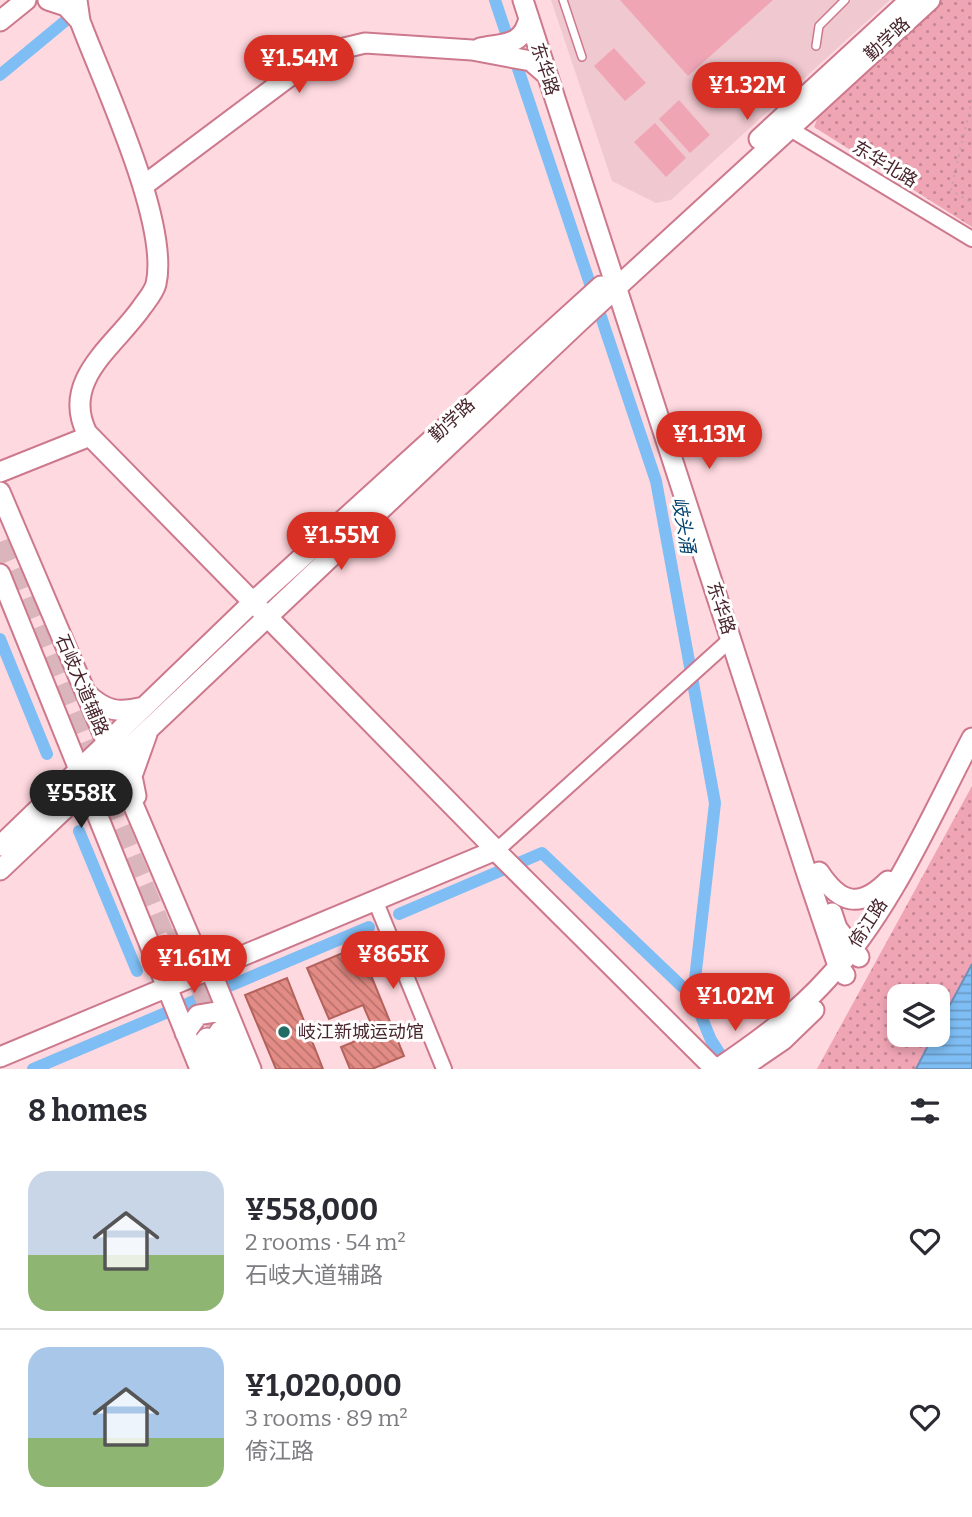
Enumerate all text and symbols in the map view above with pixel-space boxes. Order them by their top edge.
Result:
street label: 勤学路 [860,13,914,65]
pin: ¥1.54M [242,36,356,95]
street label: 东华路 [526,40,564,98]
text: ¥1.54M [260,44,338,72]
pin: ¥1.32M [690,62,804,122]
text: ¥1.32M [708,71,786,99]
street label: 东华北路 [848,136,922,192]
street label: 勤学路 [425,394,479,446]
pin: ¥1.13M [652,412,766,471]
text: ¥1.13M [672,420,746,448]
water label: 岐头涌 [667,495,700,557]
pin: ¥1.55M [284,512,398,572]
text: ¥1.55M [303,521,379,549]
street label: 东华路 [702,579,740,637]
street label: 石岐大道辅路 [51,631,113,739]
pin: ¥558K [32,770,130,830]
text: ¥558K [46,779,116,807]
street label: 倚江路 [844,894,892,952]
pin: ¥865K [344,932,442,991]
pin: ¥1.61M [137,936,251,995]
text: ¥865K [357,940,429,968]
text: ¥1.61M [157,944,231,972]
pin: ¥1.02M [678,974,792,1033]
text: ¥1.02M [696,982,774,1010]
map controls [887,984,950,1047]
button: layers [887,984,950,1047]
place label: 岐江新城运动馆 [298,1021,424,1043]
marker: 岐江新城运动馆 [276,1024,292,1040]
icon: filters [906,1092,944,1130]
text: 8 homes [28,1093,148,1129]
text: ¥558,000 [245,1192,378,1228]
icon: home [84,1199,168,1283]
icon: heart [906,1222,944,1260]
text: 2 rooms · 54 m² [245,1228,406,1256]
text: 石岐大道辅路 [245,1261,383,1289]
text: ¥1,020,000 [245,1368,402,1404]
icon: home [84,1375,168,1459]
icon: heart [906,1398,944,1436]
text: 3 rooms · 89 m² [245,1404,408,1432]
text: 倚江路 [245,1437,314,1465]

